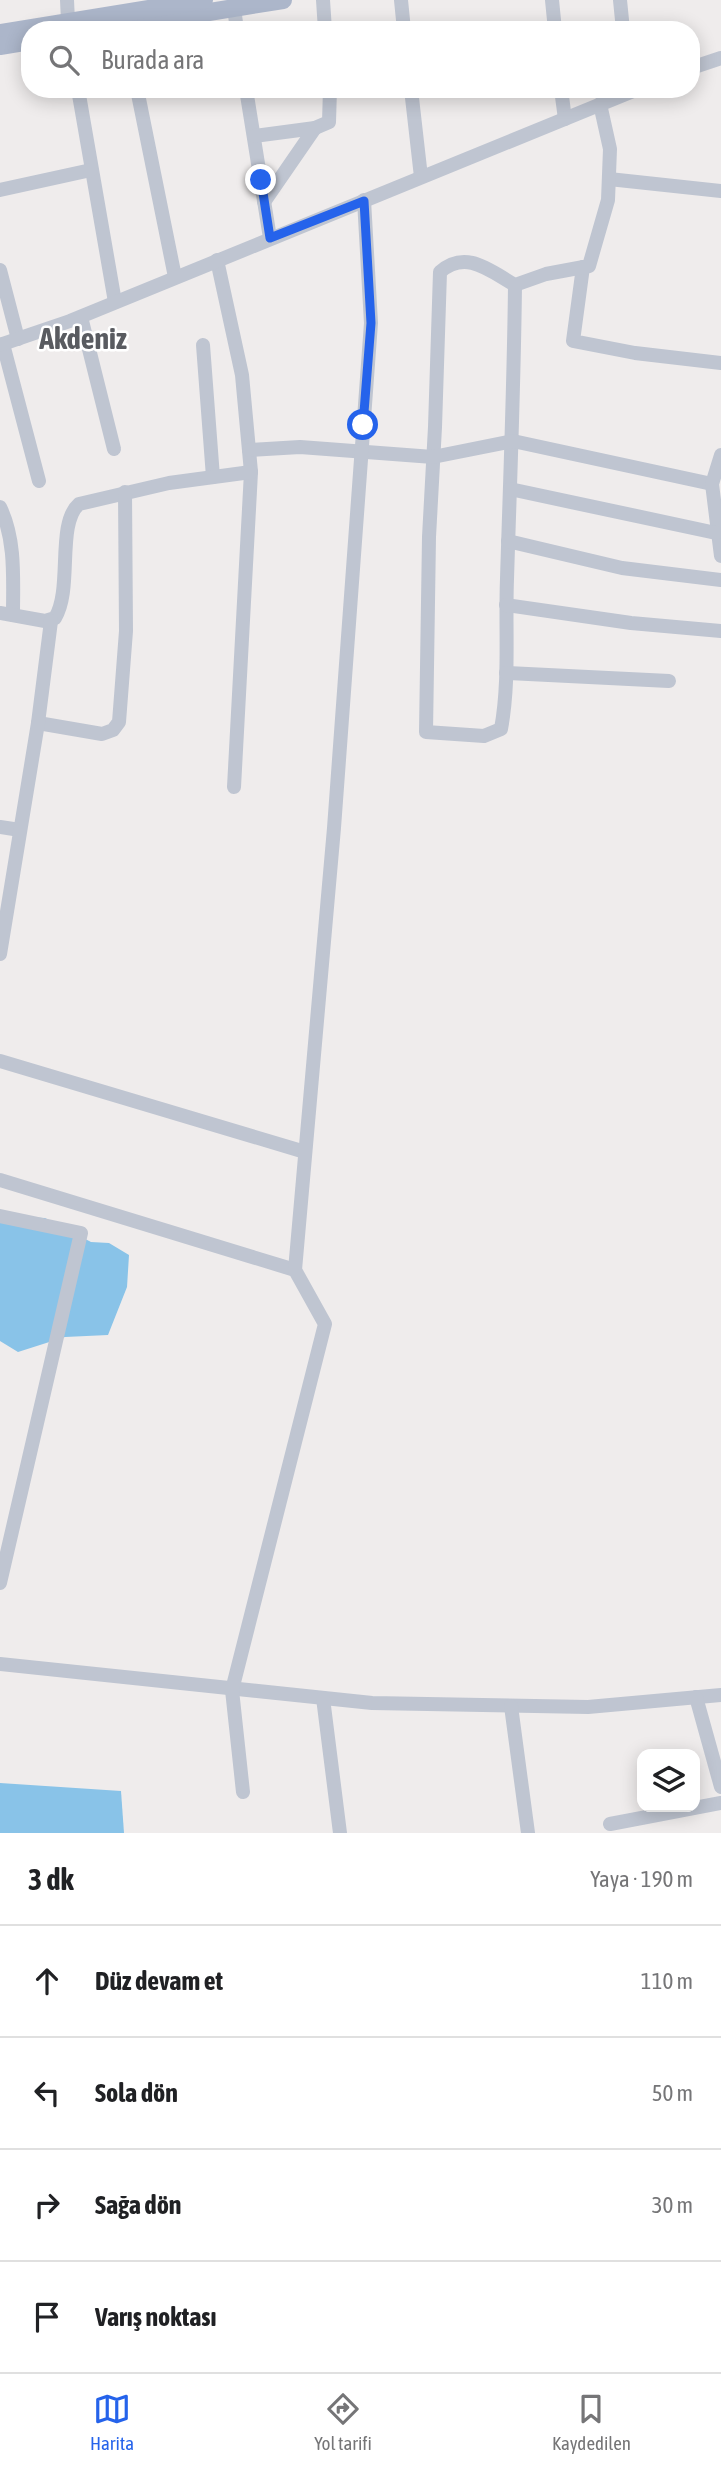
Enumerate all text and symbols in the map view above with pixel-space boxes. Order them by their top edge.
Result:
search box [21,21,700,98]
icon: search [45,41,83,79]
text: Burada ara [101,45,204,75]
route end [245,164,276,195]
district label: Akdeniz [38,321,127,355]
route start [347,409,378,440]
map controls [637,1749,700,1812]
button: layers [637,1749,700,1812]
text: 3 dk [28,1862,74,1896]
text: Yaya · 190 m [590,1866,693,1892]
icon: ahead [28,1962,66,2000]
text: Düz devam et [95,1966,223,1996]
text: 110 m [641,1968,693,1994]
icon: left [28,2074,66,2112]
text: Sola dön [95,2078,178,2108]
text: 50 m [652,2080,693,2106]
icon: right [28,2186,66,2224]
text: Sağa dön [95,2190,181,2220]
text: 30 m [652,2192,693,2218]
icon: arrive [28,2298,66,2336]
text: Varış noktası [95,2302,216,2332]
tab: Harita [90,2390,134,2454]
tab: Yol tarifi [314,2390,372,2454]
tab: Kaydedilen [552,2390,631,2454]

